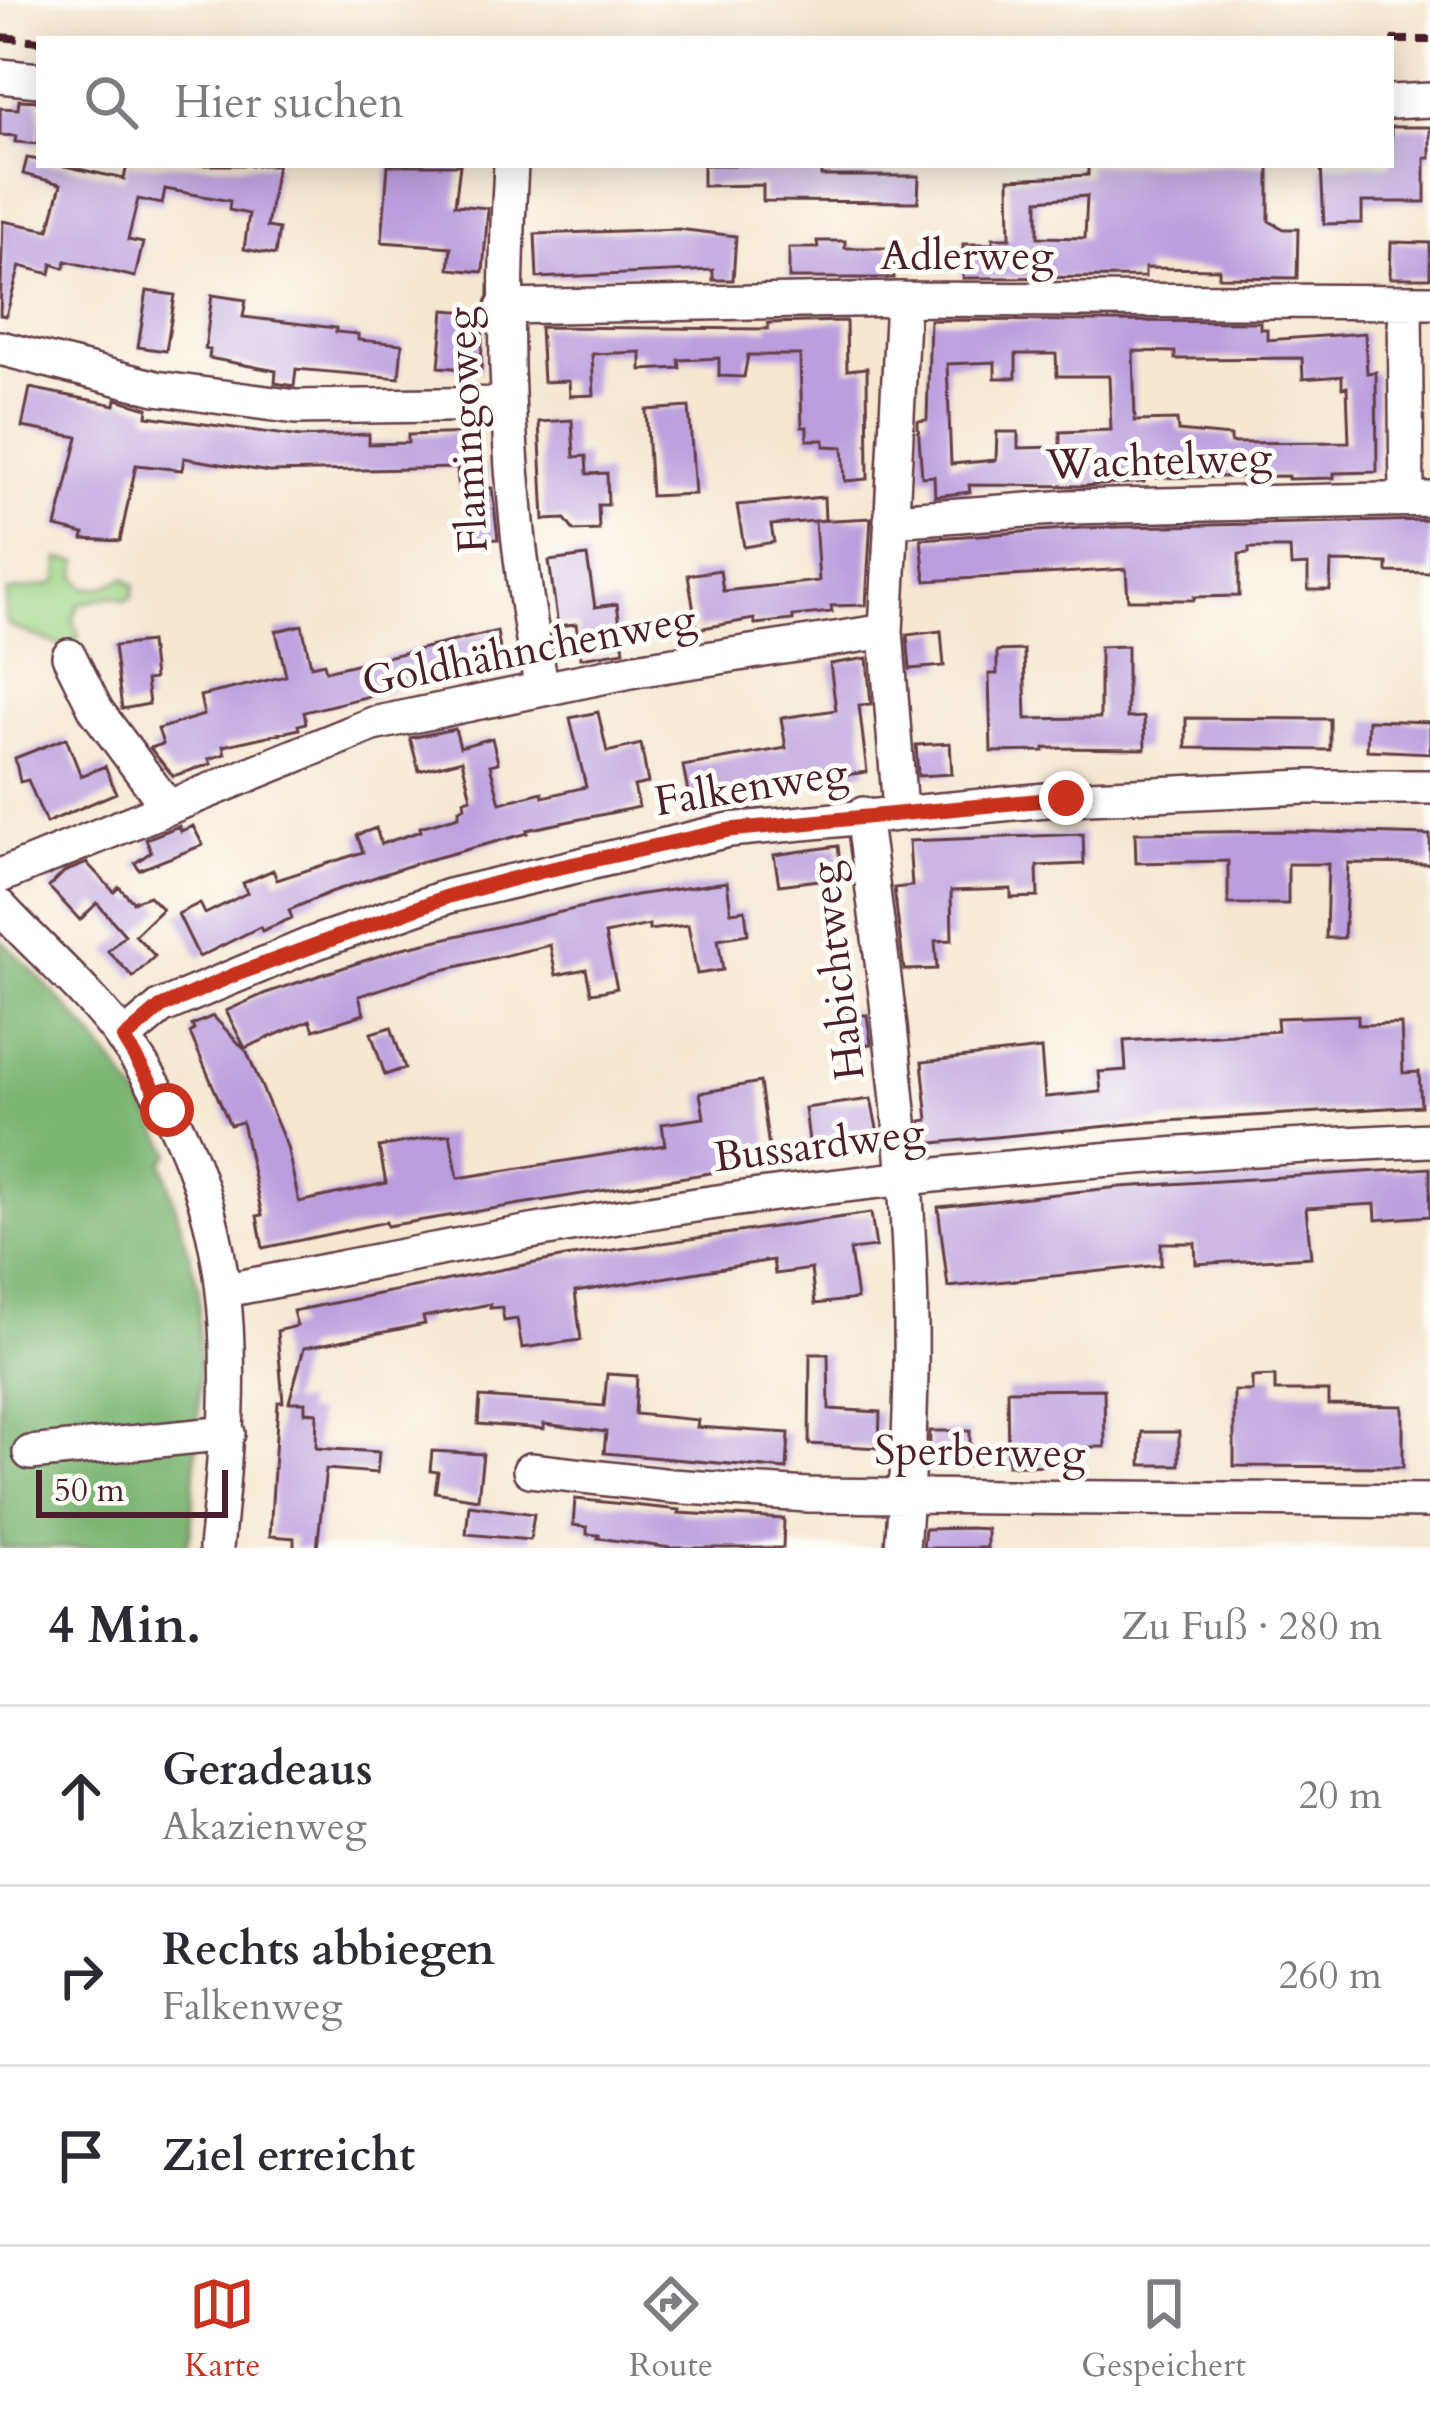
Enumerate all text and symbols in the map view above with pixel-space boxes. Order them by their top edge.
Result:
search box [36,36,1394,168]
icon: search [78,69,144,135]
text: Hier suchen [174,72,404,133]
street label: Adlerweg [880,227,1054,284]
street label: Flamingoweg [432,305,502,555]
street label: Wachtelweg [1044,429,1273,493]
street label: Goldhähnchenweg [357,590,701,710]
street label: Falkenweg [650,744,852,830]
route end [1039,771,1093,825]
street label: Habichtweg [795,858,879,1083]
route start [140,1083,194,1137]
street label: Bussardweg [710,1104,928,1186]
street label: Sperberweg [874,1422,1086,1482]
scale bar [36,1464,228,1517]
text: 50 m [54,1468,125,1513]
text: 4 Min. [48,1591,201,1661]
text: Zu Fuß · 280 m [1121,1600,1382,1653]
text: Geradeaus [162,1739,373,1800]
icon: ahead [48,1763,114,1829]
text: 20 m [1299,1769,1382,1822]
text: Akazienweg [162,1800,367,1853]
text: Rechts abbiegen [162,1919,495,1980]
icon: right [48,1943,114,2009]
text: 260 m [1279,1949,1382,2002]
text: Falkenweg [162,1980,343,2033]
icon: arrive [48,2123,114,2189]
text: Ziel erreicht [162,2125,415,2186]
tab: Karte [184,2271,260,2388]
tab: Route [629,2271,713,2388]
tab: Gespeichert [1081,2271,1246,2388]

